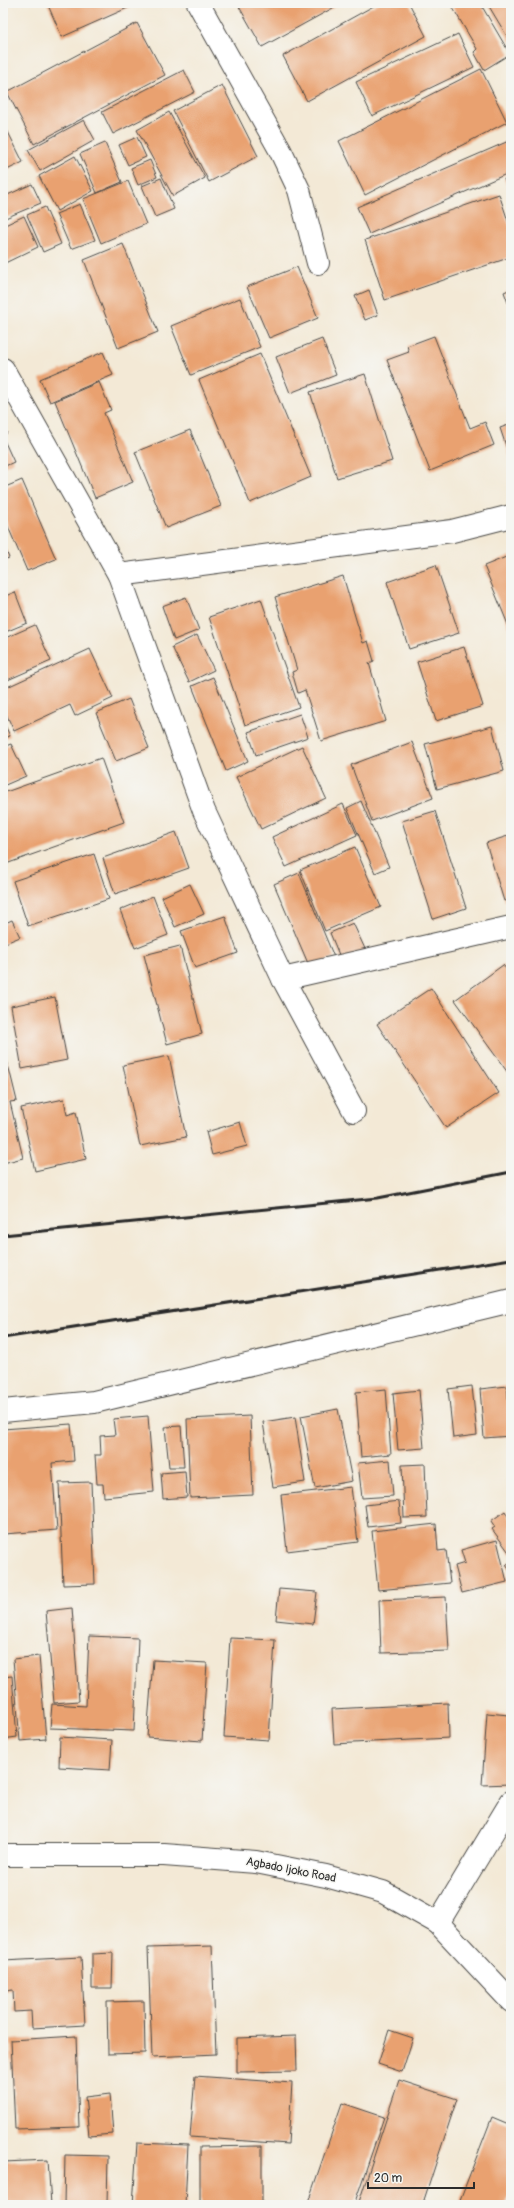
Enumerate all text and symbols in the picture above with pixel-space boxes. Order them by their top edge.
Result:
street label: Agbado Ijoko Road [245,1854,337,1886]
scale bar [368,2164,474,2190]
text: 20 m [374,2171,403,2186]

